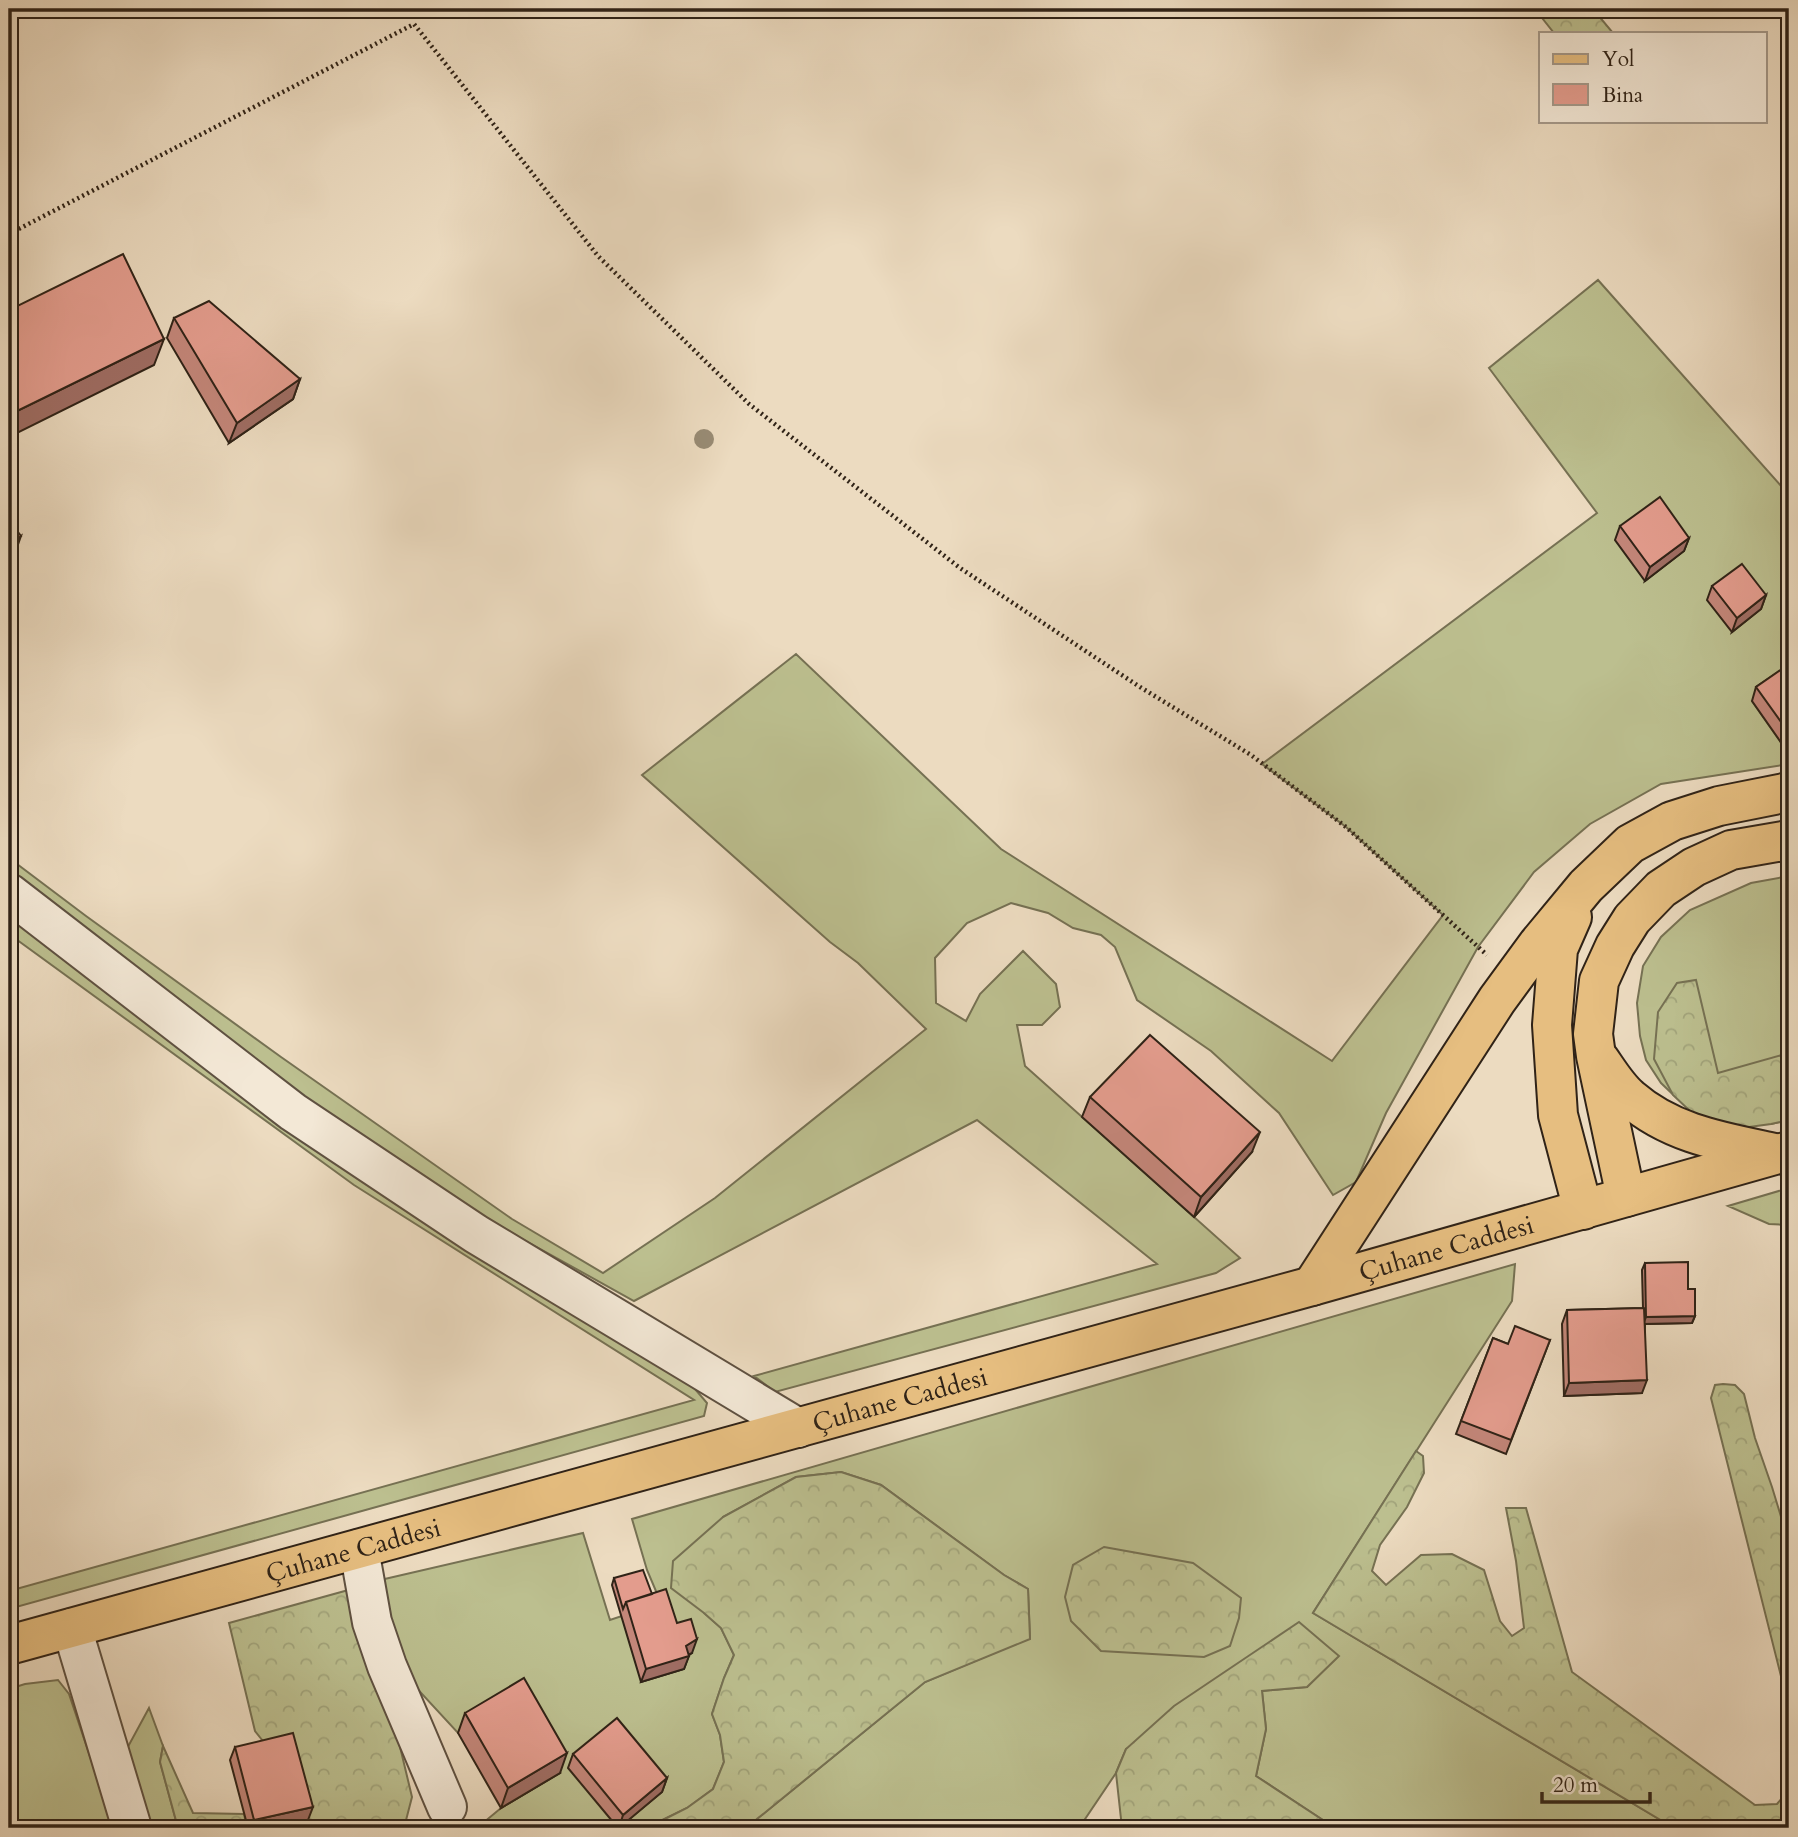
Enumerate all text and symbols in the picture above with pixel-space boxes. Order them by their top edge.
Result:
legend [1539,32,1766,122]
text: Yol [1602,45,1634,74]
text: Bina [1602,81,1643,110]
street label: Çuhane Caddesi [1355,1207,1538,1290]
street label: Çuhane Caddesi [809,1359,991,1441]
street label: Çuhane Caddesi [262,1510,445,1591]
scale bar [1542,1760,1651,1804]
text: 20 m [1553,1771,1598,1800]

